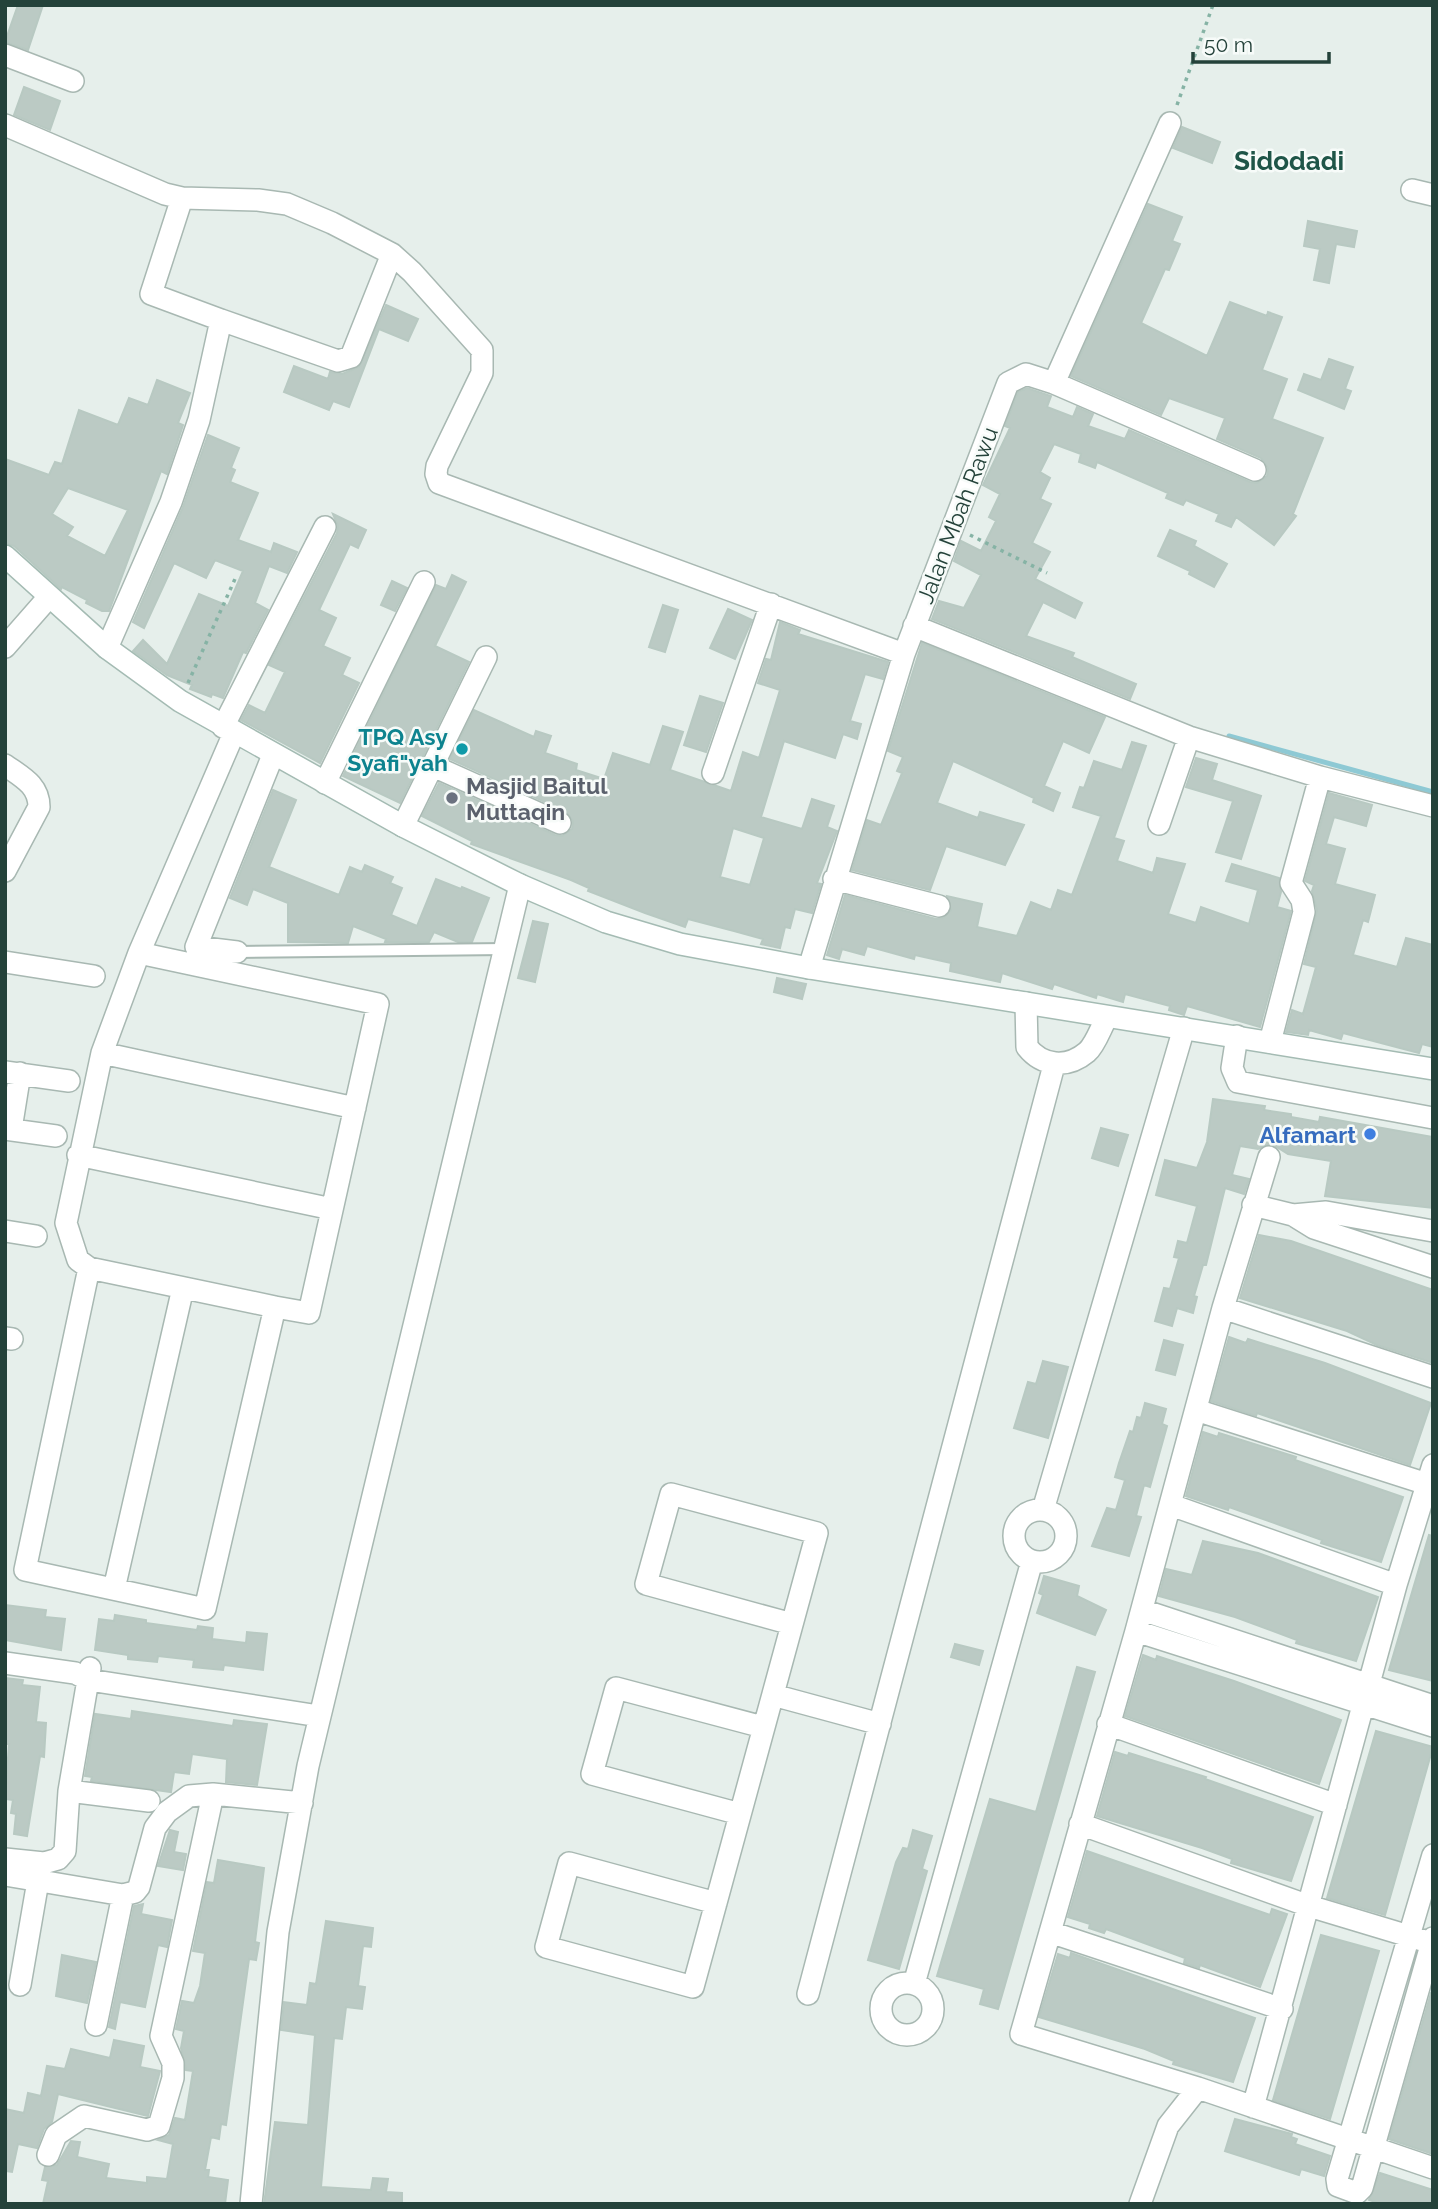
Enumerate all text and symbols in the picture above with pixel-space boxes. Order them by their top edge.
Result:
scale bar [1193,21,1330,65]
text: 50 m [1204,32,1253,57]
district label: Sidodadi [1234,146,1344,176]
street label: Jalan Mbah Rawu [911,423,1003,607]
place label: TPQ Asy Syafi"yah [347,723,448,776]
marker: TPQ Asy Syafi"yah [454,741,470,757]
place label: Masjid Baitul Muttaqin [466,772,608,825]
marker: Masjid Baitul Muttaqin [444,790,460,806]
place label: Alfamart [1259,1121,1356,1148]
marker: Alfamart [1362,1126,1378,1142]

